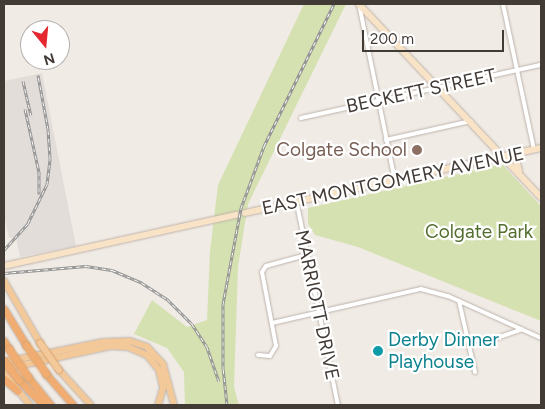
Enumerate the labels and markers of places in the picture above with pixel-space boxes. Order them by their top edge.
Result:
place label: Colgate School [276,139,407,161]
marker: Colgate School [411,144,423,156]
place label: Derby Dinner Playhouse [388,329,499,373]
marker: Derby Dinner Playhouse [372,345,384,357]

